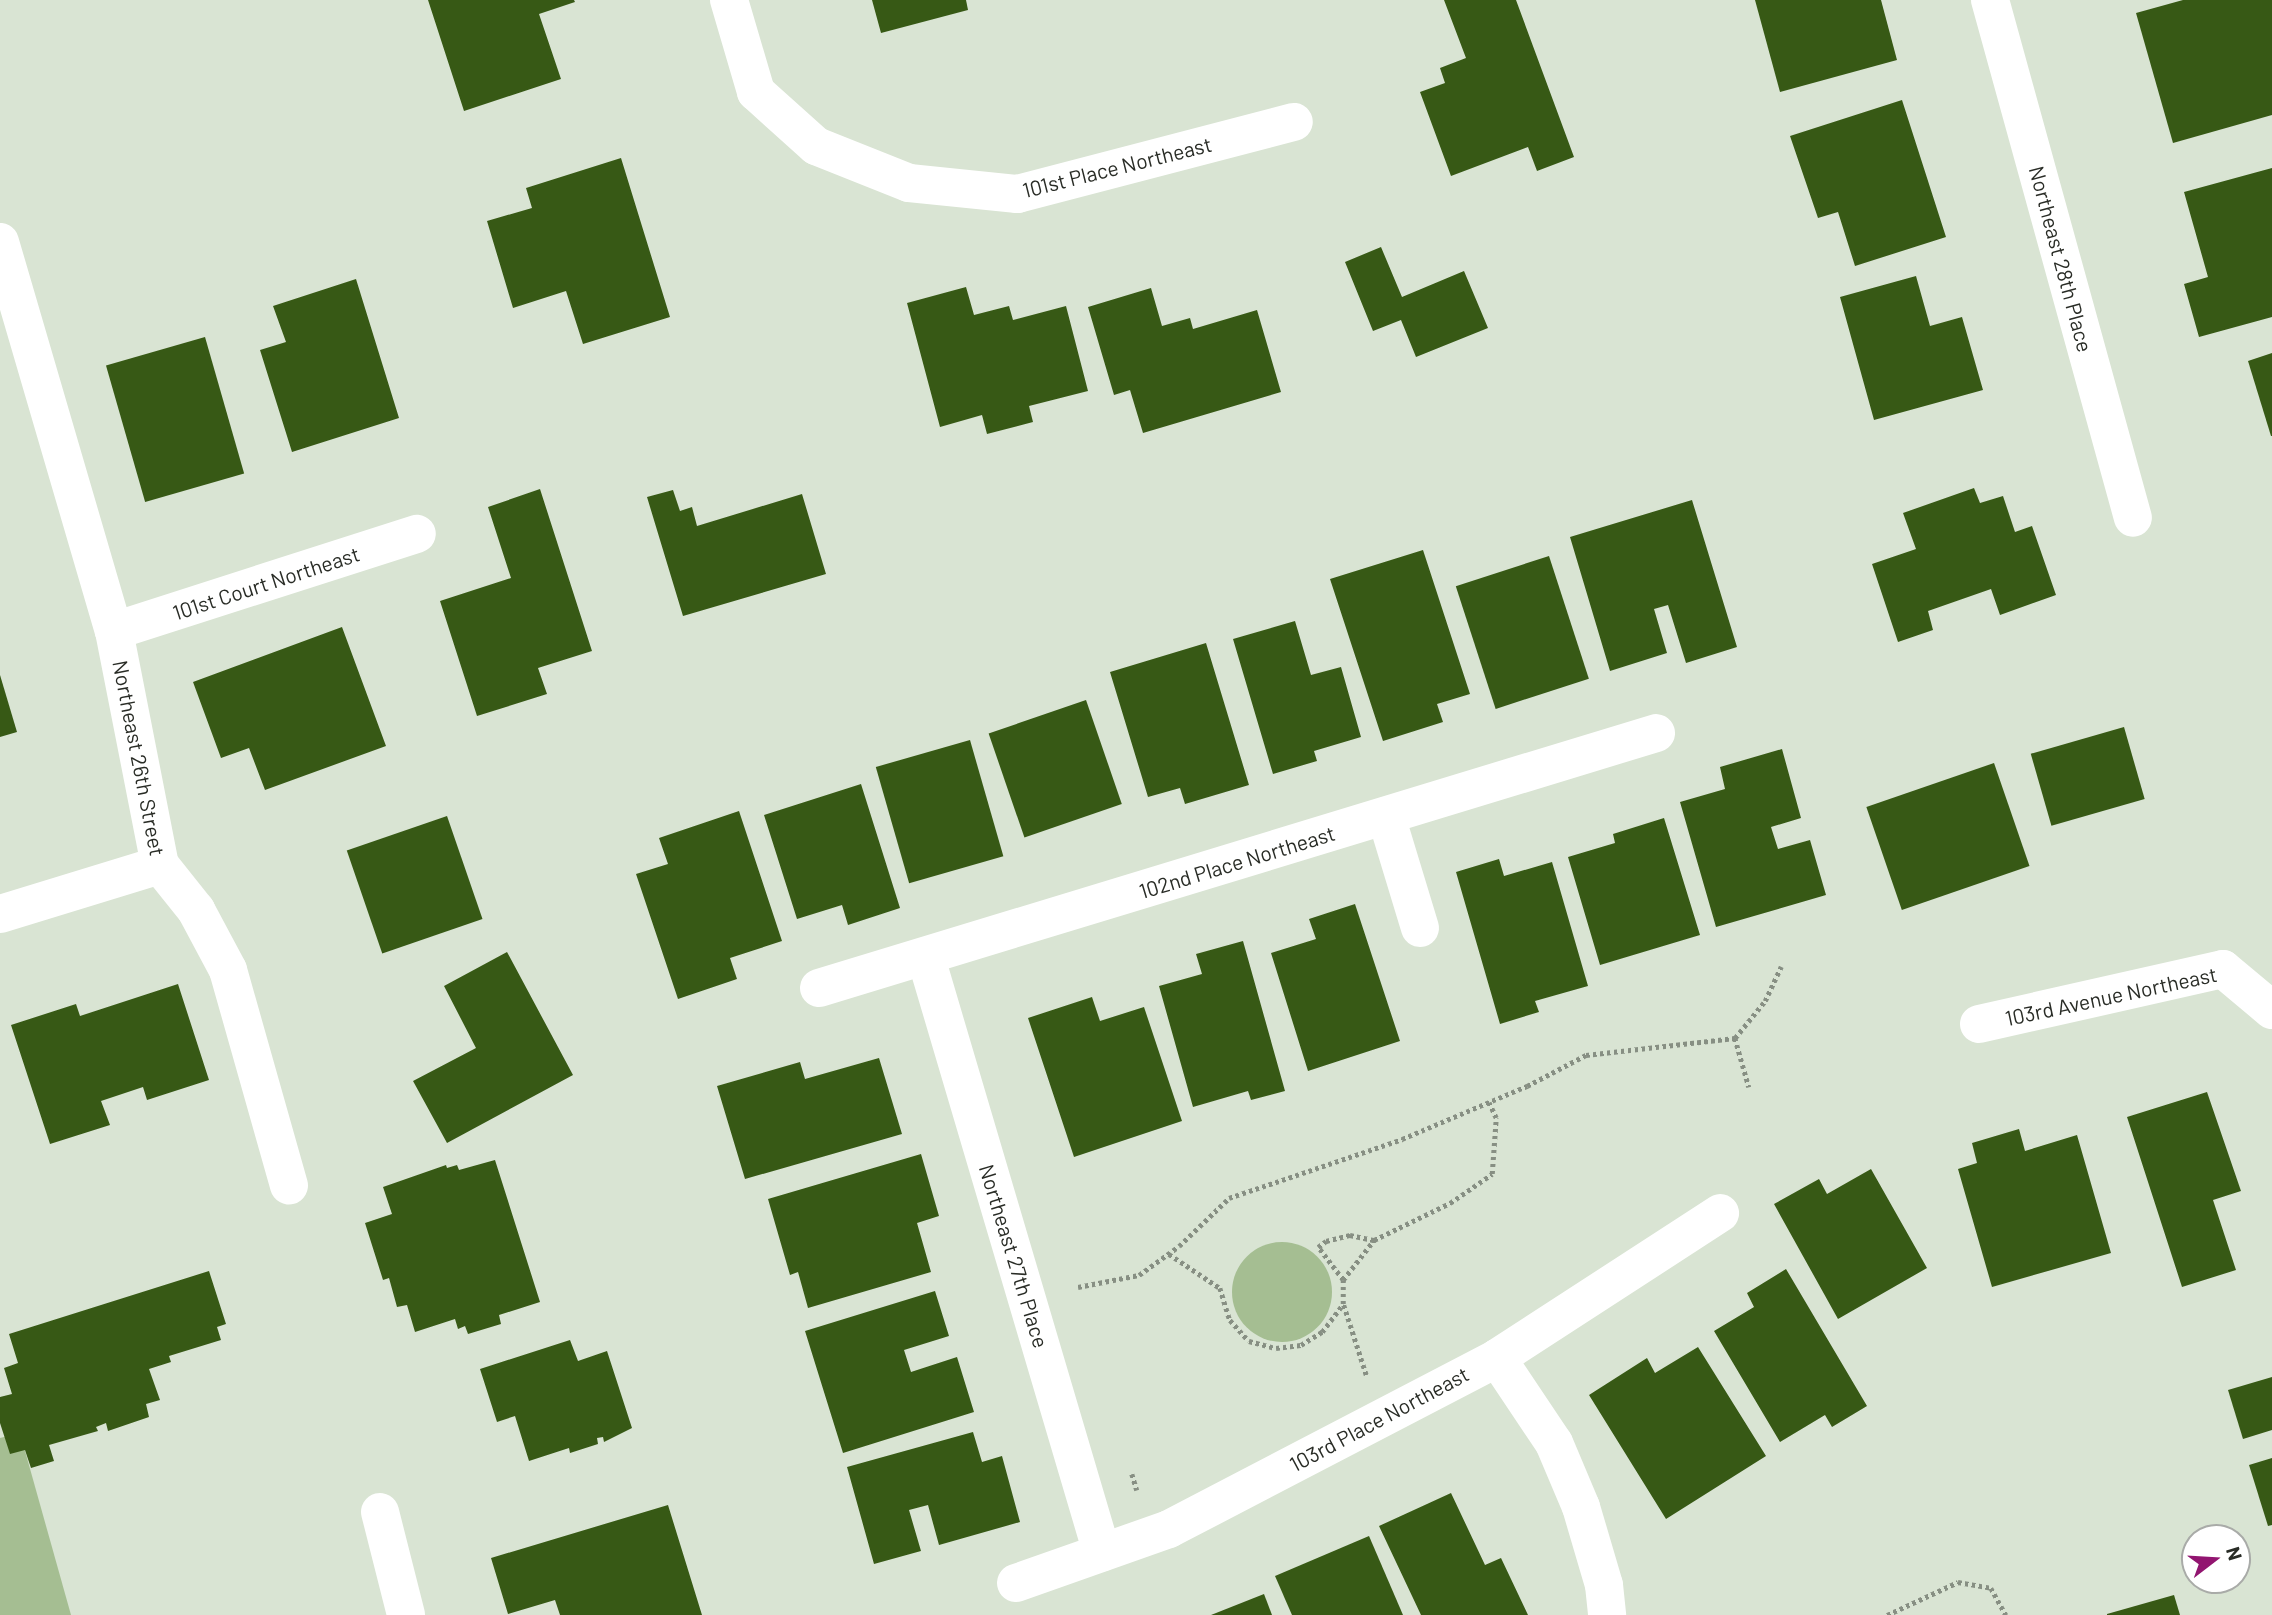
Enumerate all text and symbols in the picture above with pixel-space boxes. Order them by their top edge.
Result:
street label: 101st Place Northeast [1020,131,1214,203]
street label: Northeast 28th Place [2024,163,2098,355]
street label: 101st Court Northeast [169,541,363,625]
street label: Northeast 26th Street [108,658,170,858]
street label: 102nd Place Northeast [1136,820,1338,904]
street label: 103rd Avenue Northeast [2003,961,2219,1031]
street label: Northeast 27th Place [974,1161,1054,1351]
street label: 103rd Place Northeast [1285,1361,1473,1477]
north arrow [2181,1524,2251,1594]
text: N [2222,1544,2247,1563]

